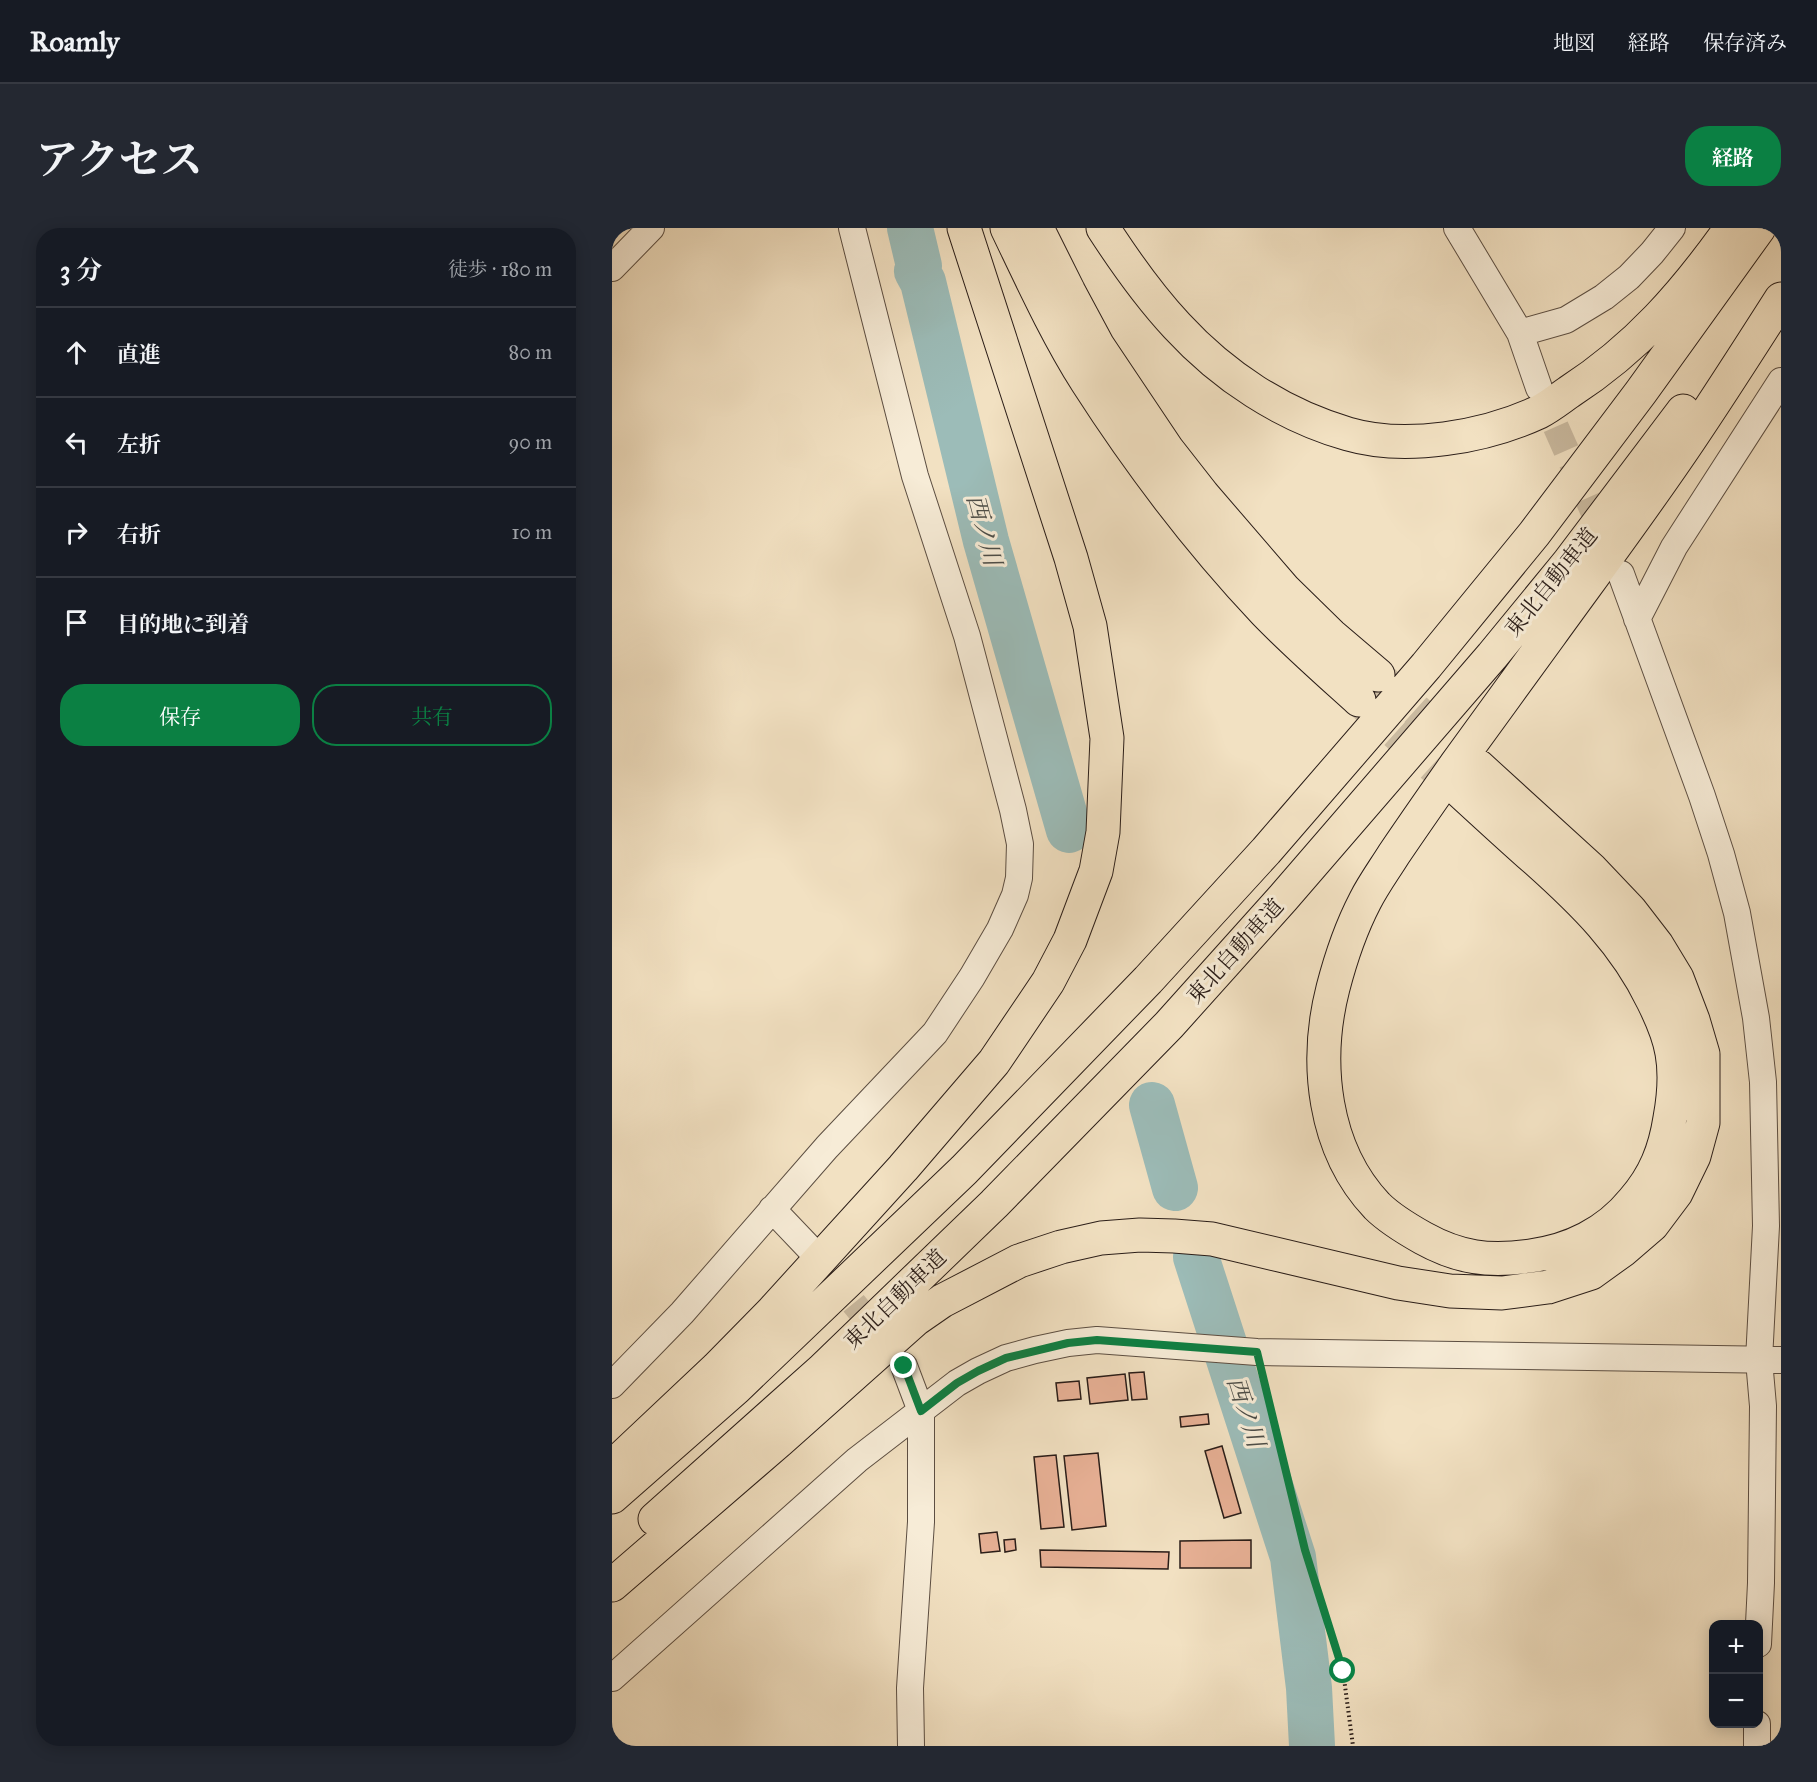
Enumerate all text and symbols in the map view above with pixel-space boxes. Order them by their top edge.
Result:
text: Roamly [30,24,119,59]
text: 地図 [1553,30,1595,56]
text: 経路 [1628,30,1670,56]
text: 保存済み [1703,30,1787,56]
button: 経路 [1685,126,1781,186]
text: アクセス [36,134,203,186]
text: 3 分 [60,254,102,286]
text: 徒歩 · 180 m [448,257,552,281]
icon: ahead [60,336,93,369]
text: 80 m [509,340,552,364]
text: 直進 [117,341,161,368]
icon: left [60,426,93,459]
text: 90 m [509,430,552,454]
text: 左折 [117,431,161,458]
water label: 西ノ川 [960,491,1009,572]
icon: right [60,516,93,549]
text: 10 m [511,520,552,544]
text: 右折 [117,521,161,548]
street label: 東北自動車道 [1499,522,1603,642]
icon: arrive [60,606,93,639]
text: 目的地に到着 [117,611,249,638]
button: 保存 [60,684,300,746]
button: 共有 [312,684,552,746]
street label: 東北自動車道 [1181,893,1289,1009]
street label: 東北自動車道 [838,1243,952,1355]
route end [890,1352,916,1378]
water label: 西ノ川 [1221,1373,1272,1454]
map controls [1709,1620,1763,1728]
button: + [1709,1620,1763,1674]
route start [1329,1657,1355,1683]
button: − [1709,1674,1763,1728]

